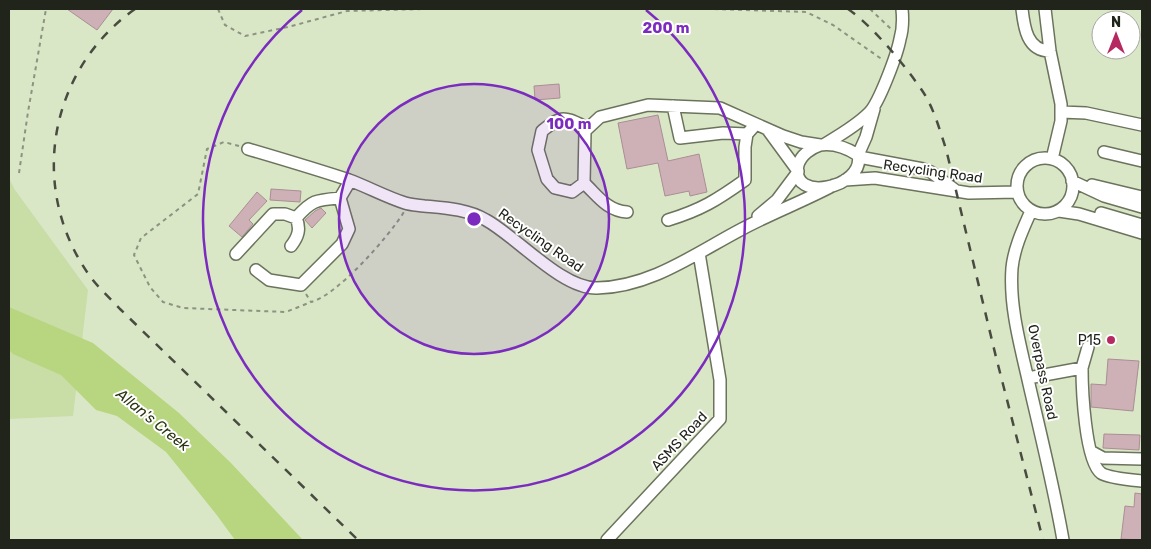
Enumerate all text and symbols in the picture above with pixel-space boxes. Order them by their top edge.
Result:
north arrow [1091,10,1141,60]
text: N [1111,14,1121,31]
text: 200 m [642,19,690,37]
text: 100 m [547,115,591,133]
street label: Recycling Road [882,156,984,187]
street label: Recycling Road [495,205,587,276]
centre of rings [465,210,483,228]
street label: Overpass Road [1024,323,1061,421]
place label: P15 [1078,332,1101,349]
marker: P15 [1105,334,1117,346]
water label: Allan's Creek [112,384,194,455]
street label: ASMS Road [648,408,711,474]

